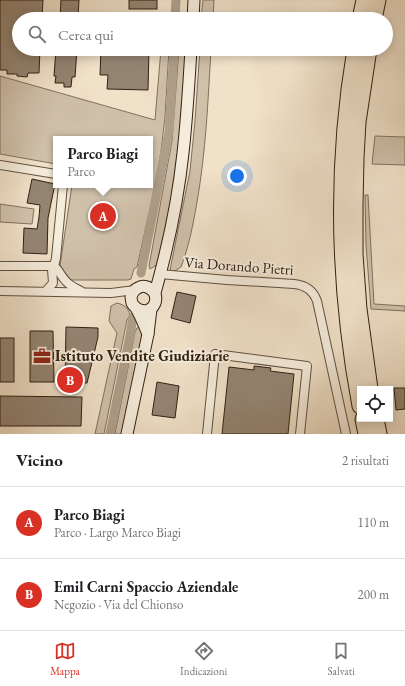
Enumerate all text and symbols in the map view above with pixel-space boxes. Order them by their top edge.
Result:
search box [12,12,393,56]
icon: search [26,23,48,45]
text: Cerca qui [58,25,114,44]
popup [53,136,153,188]
text: Parco Biagi [68,144,138,163]
text: Parco [68,163,95,180]
your location [227,166,247,186]
pin: A [90,201,116,231]
street label: Via Dorando Pietri [184,252,295,279]
office icon: Istituto Vendite Giudiziarie [32,346,52,366]
place label: Istituto Vendite Giudiziarie [55,346,229,365]
pin: B [57,365,83,395]
map controls [357,386,393,422]
button: locate [357,386,393,422]
text: Vicino [16,449,63,471]
text: 2 risultati [342,452,389,469]
text: Parco Biagi [54,505,125,524]
text: A [24,514,34,531]
text: 110 m [358,514,389,531]
text: Parco · Largo Marco Biagi [54,524,181,541]
text: Emil Carni Spaccio Aziendale [54,577,238,596]
text: B [25,586,33,603]
text: 200 m [358,586,389,603]
text: Negozio · Via del Chionso [54,596,183,613]
tab: Mappa [50,640,80,678]
tab: Indicazioni [180,640,227,678]
tab: Salvati [328,640,355,678]

